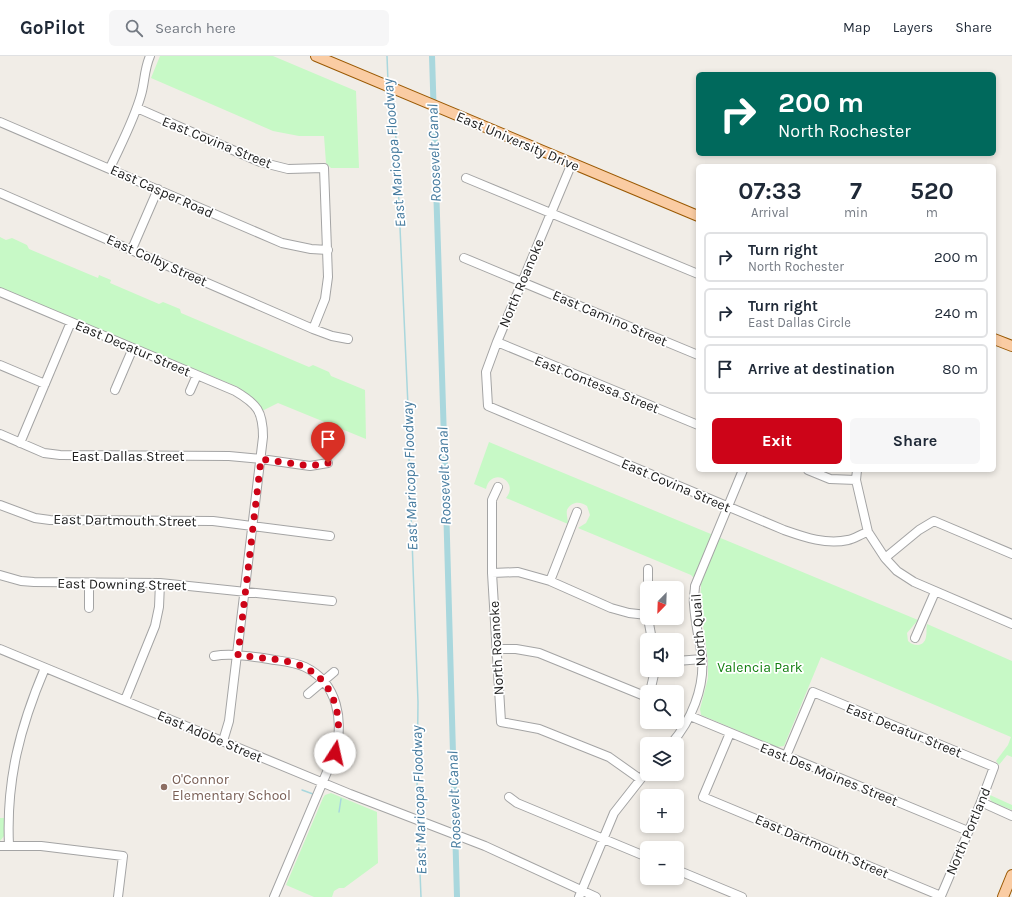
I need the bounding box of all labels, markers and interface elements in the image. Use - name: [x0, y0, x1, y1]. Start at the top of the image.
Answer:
- search box: [109, 10, 389, 46]
- text: GoPilot: [20, 17, 85, 39]
- icon: search: [123, 17, 145, 39]
- text: Search here: [155, 19, 236, 37]
- text: Map: [843, 19, 871, 36]
- text: Layers: [893, 19, 933, 36]
- text: Share: [955, 19, 992, 36]
- water label: East Maricopa Floodway: [378, 77, 409, 228]
- text: 200 m: [778, 86, 864, 119]
- icon: right: [712, 88, 764, 140]
- water label: Roosevelt Canal: [423, 103, 445, 202]
- street label: East University Drive: [454, 108, 582, 175]
- street label: East Covina Street: [159, 113, 274, 172]
- text: North Rochester: [778, 120, 911, 142]
- street label: East Casper Road: [108, 161, 216, 222]
- text: 07:33: [738, 177, 802, 205]
- text: 7: [850, 177, 862, 205]
- text: 520: [910, 177, 954, 205]
- text: Arrival: [751, 205, 789, 220]
- text: min: [844, 205, 868, 220]
- text: m: [926, 205, 938, 220]
- street label: East Colby Street: [104, 231, 210, 290]
- street label: North Roanoke: [495, 236, 548, 330]
- text: Turn right: [748, 241, 818, 259]
- icon: right: [714, 246, 736, 268]
- text: 200 m: [934, 248, 978, 266]
- text: North Rochester: [748, 259, 844, 274]
- street label: East Camino Street: [550, 287, 670, 350]
- text: Turn right: [748, 297, 818, 315]
- icon: right: [714, 302, 736, 324]
- text: 240 m: [934, 304, 978, 322]
- text: East Dallas Circle: [748, 315, 851, 330]
- street label: East Decatur Street: [73, 317, 193, 380]
- street label: East Contessa Street: [532, 352, 662, 417]
- icon: arrive: [714, 358, 736, 380]
- text: Arrive at destination: [748, 360, 895, 378]
- text: 80 m: [942, 360, 978, 378]
- water label: East Maricopa Floodway: [398, 401, 422, 551]
- button: Exit: [712, 418, 842, 464]
- button: Share: [850, 418, 980, 464]
- pin: [311, 422, 345, 463]
- water label: Roosevelt Canal: [433, 426, 455, 525]
- icon: arrive: [317, 428, 339, 450]
- street label: East Dallas Street: [71, 448, 185, 465]
- street label: East Covina Street: [619, 455, 733, 516]
- street label: East Dartmouth Street: [53, 511, 197, 530]
- street label: East Downing Street: [57, 575, 187, 594]
- north arrow: [640, 581, 684, 625]
- map controls: [640, 581, 684, 885]
- street label: North Quail: [687, 593, 710, 667]
- street label: North Roanoke: [486, 600, 507, 696]
- button: sound: [640, 633, 684, 677]
- park label: Valencia Park: [717, 659, 803, 676]
- button: search: [640, 685, 684, 729]
- street label: East Decatur Street: [843, 699, 964, 761]
- street label: East Adobe Street: [155, 707, 265, 766]
- water label: East Maricopa Floodway: [407, 725, 431, 875]
- position arrow: [314, 732, 356, 774]
- button: layers: [640, 737, 684, 781]
- street label: East Des Moines Street: [757, 739, 900, 810]
- water label: Roosevelt Canal: [443, 750, 465, 849]
- place label: O'Connor Elementary School: [172, 771, 291, 804]
- marker: O'Connor Elementary School: [159, 782, 169, 792]
- street label: North Portland: [942, 785, 995, 878]
- button: +: [640, 789, 684, 833]
- street label: East Dartmouth Street: [752, 811, 891, 882]
- button: −: [640, 841, 684, 885]

